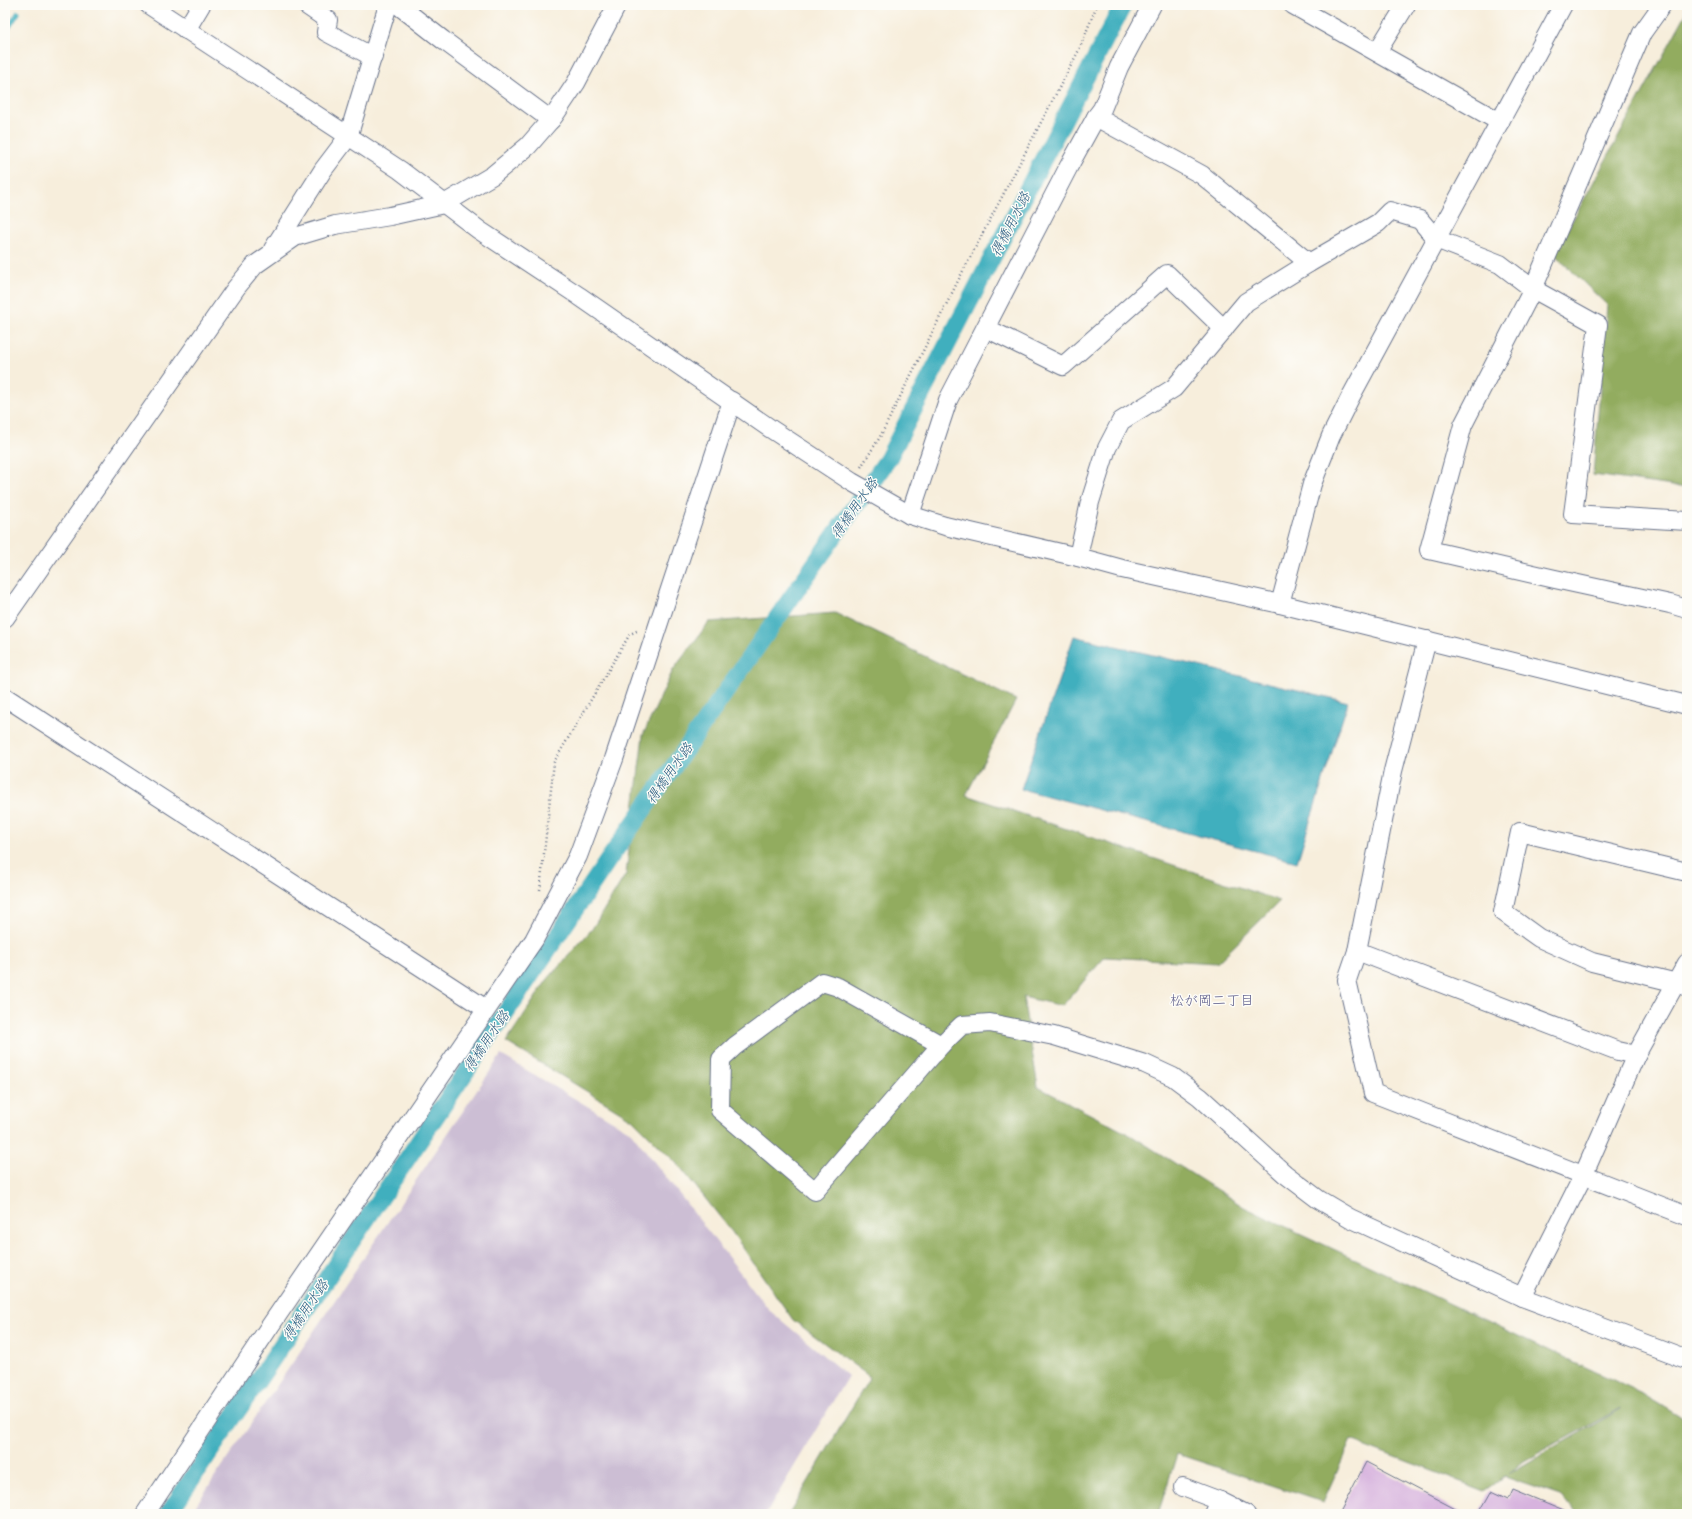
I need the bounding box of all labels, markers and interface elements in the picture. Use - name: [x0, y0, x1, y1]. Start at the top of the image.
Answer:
- water label: 得橋用水路: [985, 187, 1037, 261]
- water label: 得橋用水路: [826, 473, 884, 544]
- water label: 得橋用水路: [641, 738, 699, 809]
- district label: 松が岡二丁目: [1170, 990, 1254, 1012]
- water label: 得橋用水路: [458, 1006, 516, 1077]
- water label: 得橋用水路: [277, 1275, 335, 1346]

